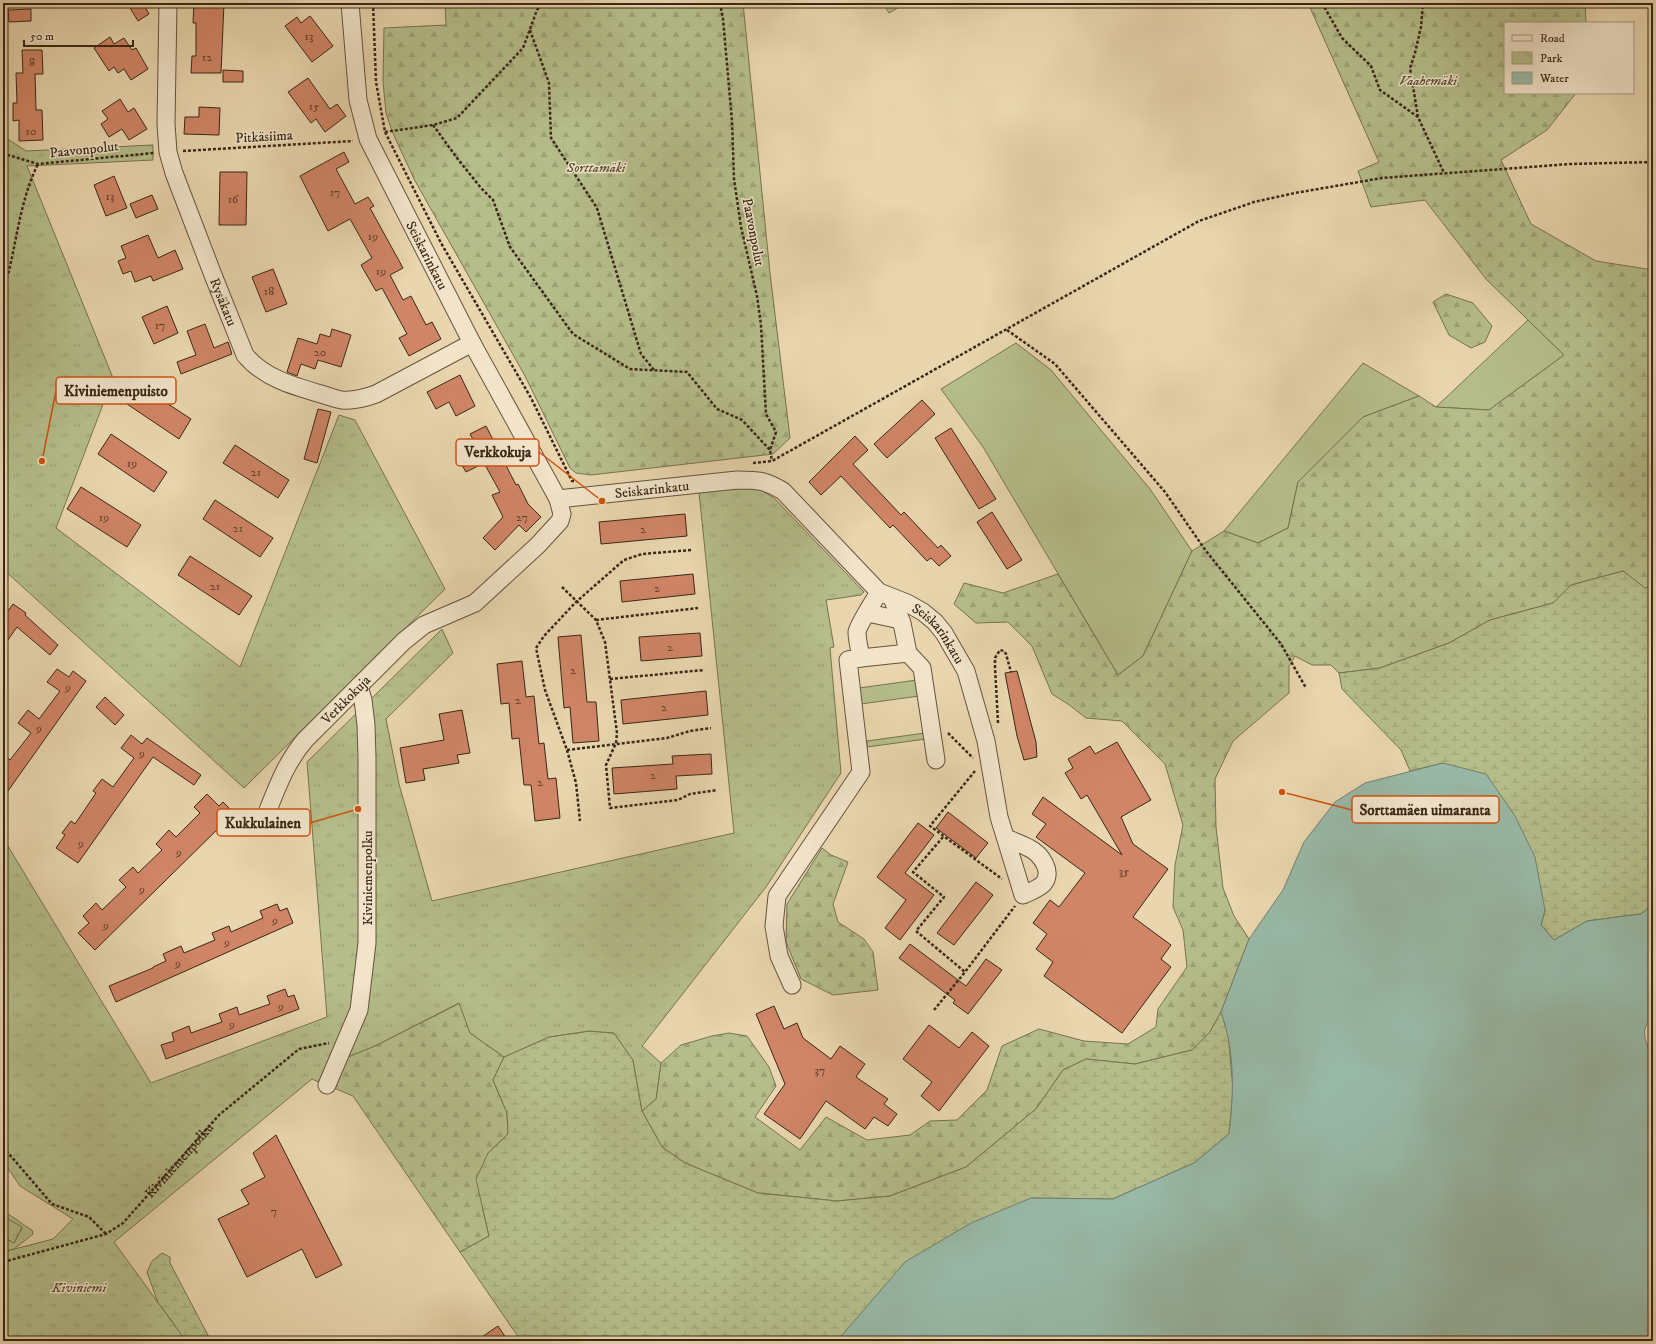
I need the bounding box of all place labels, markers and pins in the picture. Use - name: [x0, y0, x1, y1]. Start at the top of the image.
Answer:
- callout: Kiviniemenpuisto: [56, 377, 176, 404]
- callout: Verkkokuja: [456, 439, 539, 466]
- callout: Sorttamäen uimaranta: [1352, 796, 1499, 823]
- callout: Kukkulainen: [217, 809, 310, 836]

